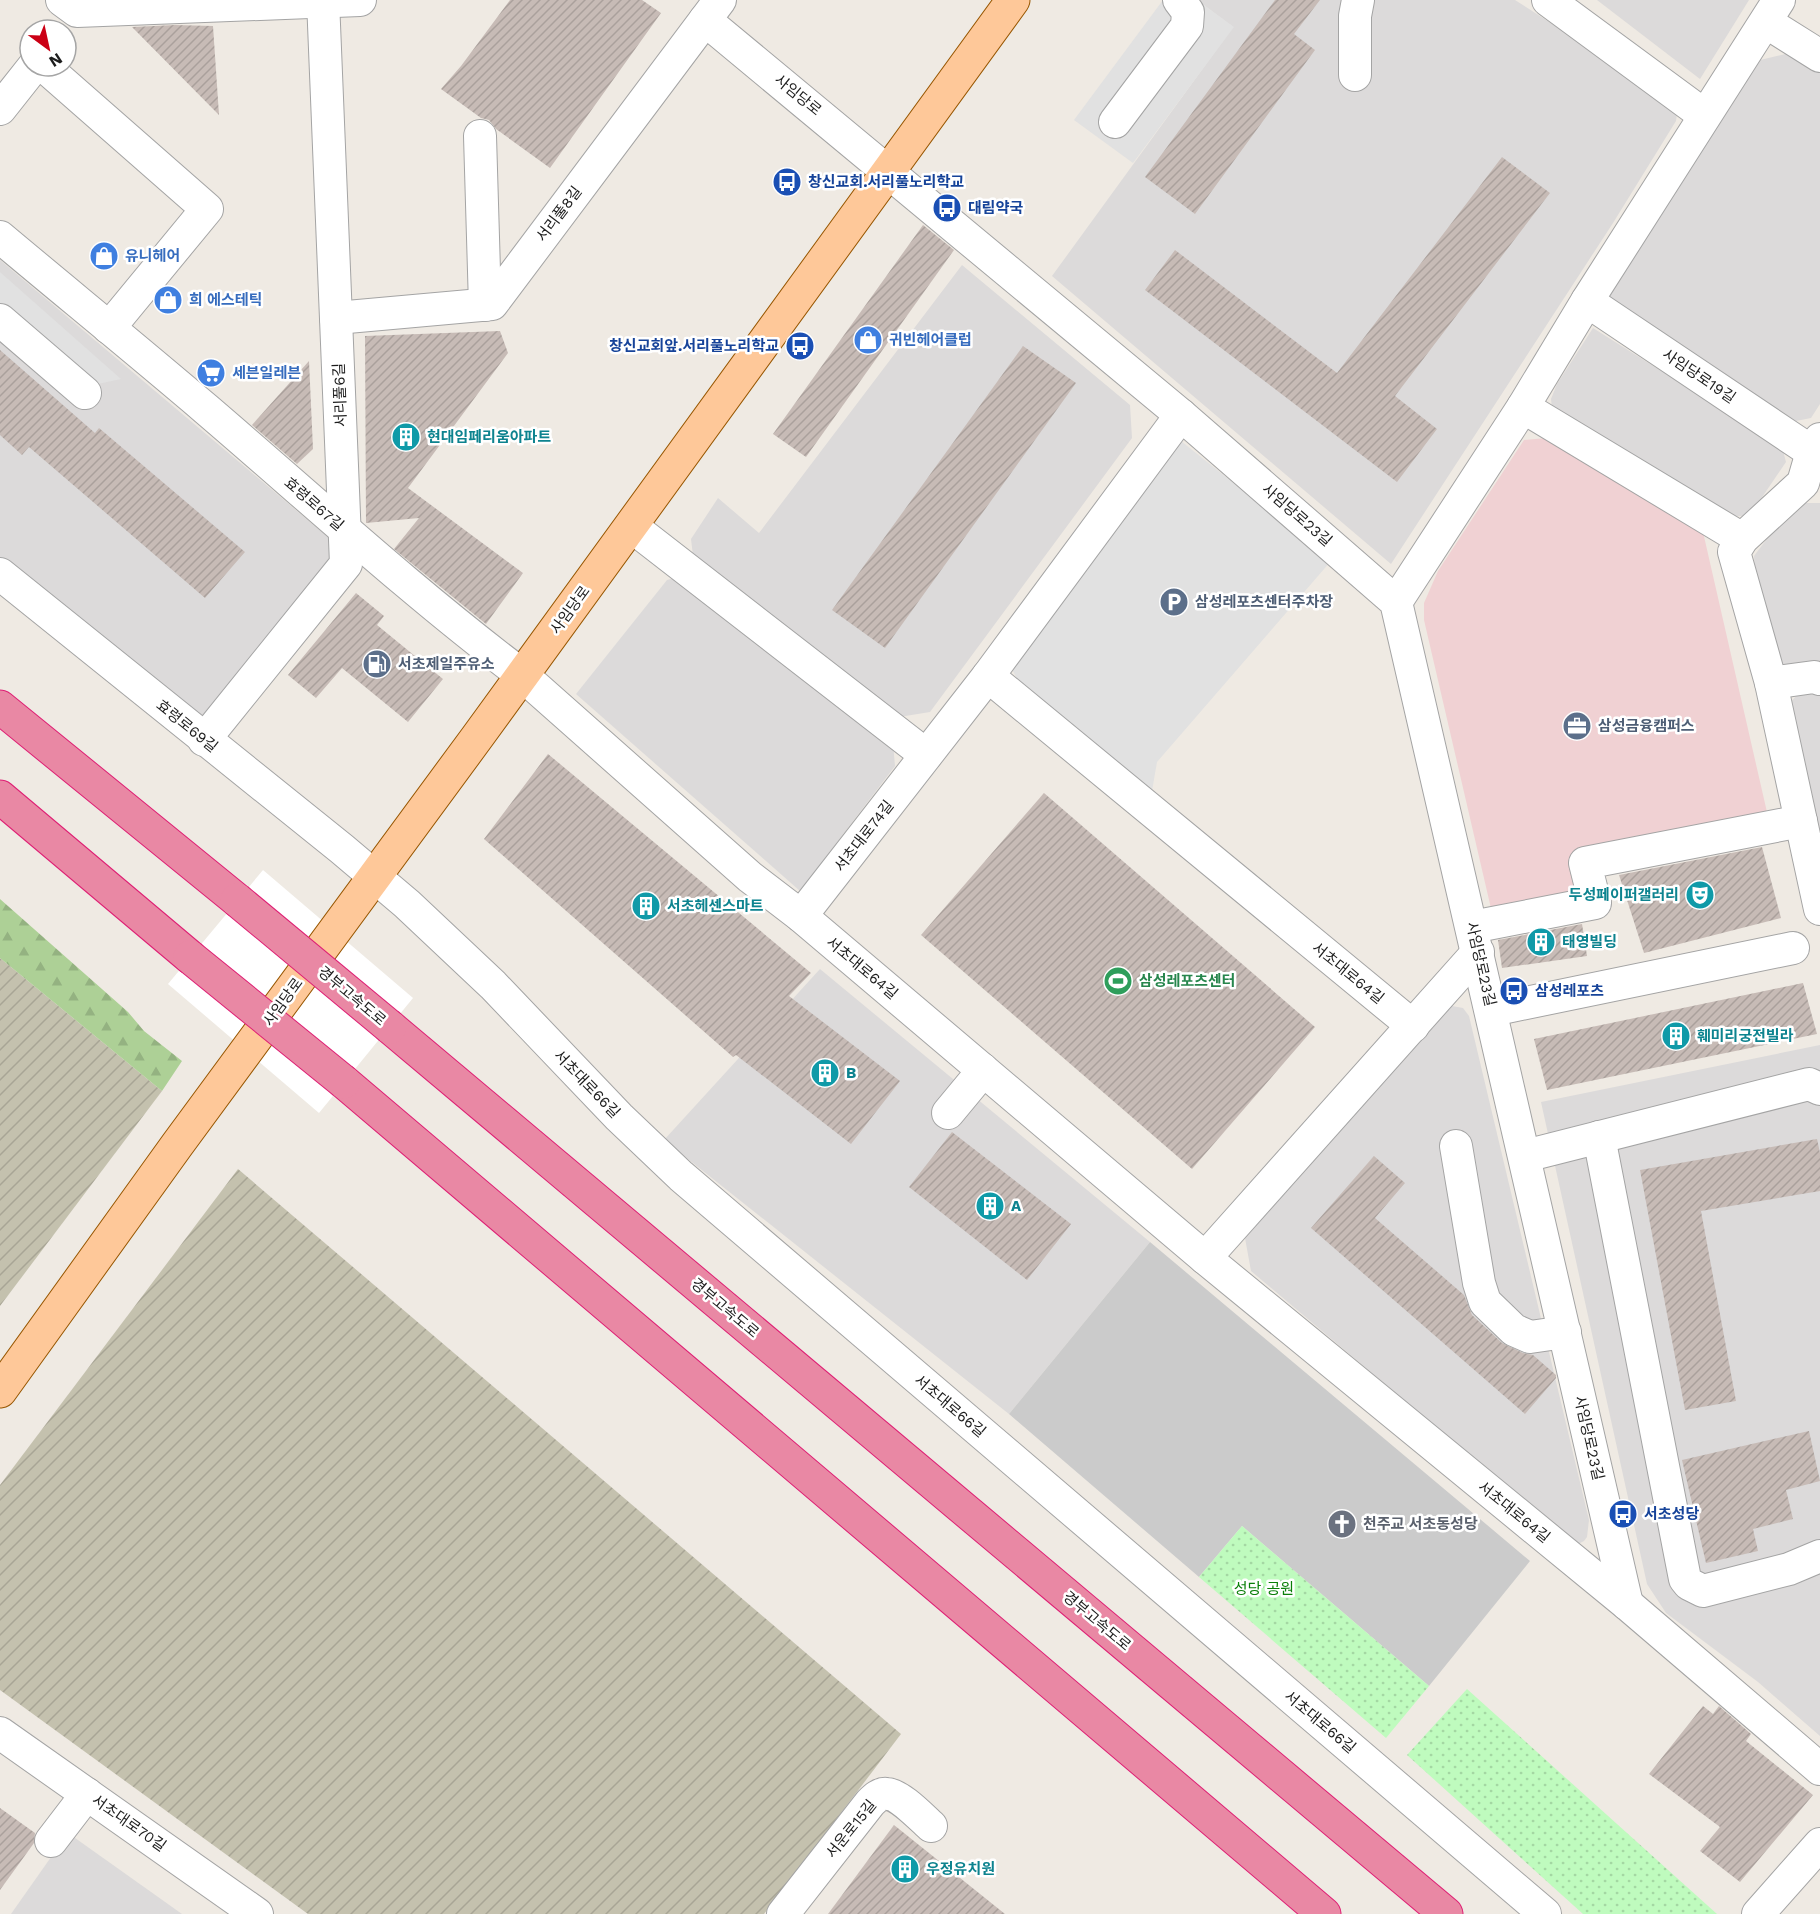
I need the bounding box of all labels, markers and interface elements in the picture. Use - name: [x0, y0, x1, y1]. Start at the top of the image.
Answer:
- north arrow: [18, 18, 78, 78]
- text: N: [46, 49, 66, 71]
- street label: 사임당로: [771, 71, 825, 119]
- bus stop icon: 창신교회.서리풀노리학교: [771, 166, 803, 198]
- place label: 창신교회.서리풀노리학교: [808, 173, 964, 191]
- street label: 서리풀8길: [532, 183, 586, 245]
- bus stop icon: 대림약국: [931, 192, 963, 224]
- place label: 대림약국: [968, 199, 1023, 217]
- shop icon: 유니헤어: [88, 240, 120, 272]
- place label: 유니헤어: [125, 247, 180, 265]
- shop icon: 희 에스테틱: [152, 284, 184, 316]
- place label: 희 에스테틱: [189, 291, 262, 309]
- shop icon: 귀빈헤어클럽: [852, 324, 884, 356]
- bus stop icon: 창신교회앞.서리풀노리학교: [784, 330, 816, 362]
- place label: 귀빈헤어클럽: [889, 331, 972, 349]
- place label: 창신교회앞.서리풀노리학교: [609, 337, 779, 355]
- street label: 사임당로19길: [1659, 345, 1739, 407]
- supermarket icon: 세븐일레븐: [195, 357, 227, 389]
- street label: 서리풀6길: [330, 363, 350, 427]
- place label: 세븐일레븐: [232, 364, 301, 382]
- building icon: 현대임페리움아파트: [390, 421, 422, 453]
- place label: 현대임페리움아파트: [427, 428, 551, 446]
- street label: 효령로67길: [281, 473, 347, 535]
- street label: 사임당로23길: [1258, 480, 1336, 550]
- street label: 사임당로: [546, 582, 594, 638]
- parking icon: 삼성레포츠센터주차장: [1158, 586, 1190, 618]
- place label: 삼성레포츠센터주차장: [1195, 593, 1333, 611]
- fuel station icon: 서초제일주유소: [361, 648, 393, 680]
- place label: 서초제일주유소: [398, 655, 495, 673]
- street label: 효령로69길: [153, 696, 221, 756]
- office icon: 삼성금융캠퍼스: [1561, 710, 1593, 742]
- place label: 삼성금융캠퍼스: [1598, 717, 1695, 735]
- street label: 서초대로74길: [831, 797, 897, 875]
- theatre icon: 두성페이퍼갤러리: [1684, 879, 1716, 911]
- place label: 두성페이퍼갤러리: [1569, 886, 1679, 904]
- building icon: 서초헤센스마트: [630, 890, 662, 922]
- place label: 서초헤센스마트: [667, 897, 764, 915]
- street label: 사임당로23길: [1463, 920, 1499, 1008]
- building icon: 태영빌딩: [1525, 926, 1557, 958]
- street label: 서초대로64길: [823, 933, 901, 1003]
- place label: 태영빌딩: [1562, 933, 1617, 951]
- street label: 서초대로64길: [1308, 939, 1388, 1007]
- street label: 경부고속도로: [314, 962, 390, 1030]
- sports icon: 삼성레포츠센터: [1102, 965, 1134, 997]
- place label: 삼성레포츠센터: [1139, 972, 1236, 990]
- street label: 사임당로: [259, 974, 307, 1030]
- bus stop icon: 삼성레포츠: [1498, 975, 1530, 1007]
- place label: 삼성레포츠: [1535, 982, 1604, 1000]
- building icon: 훼미리궁전빌라: [1660, 1020, 1692, 1052]
- place label: 훼미리궁전빌라: [1697, 1027, 1794, 1045]
- street label: 서초대로66길: [550, 1046, 624, 1122]
- building icon: B: [809, 1057, 841, 1089]
- place label: B: [846, 1064, 856, 1082]
- building icon: A: [974, 1190, 1006, 1222]
- place label: A: [1011, 1197, 1022, 1215]
- street label: 경부고속도로: [687, 1274, 763, 1342]
- street label: 서초대로66길: [911, 1371, 989, 1441]
- street label: 사임당로23길: [1571, 1394, 1607, 1482]
- street label: 서초대로64길: [1474, 1478, 1554, 1546]
- bus stop icon: 서초성당: [1607, 1498, 1639, 1530]
- place label: 서초성당: [1644, 1505, 1699, 1523]
- church icon: 천주교 서초동성당: [1326, 1508, 1358, 1540]
- place label: 천주교 서초동성당: [1363, 1515, 1478, 1533]
- park label: 성당 공원: [1234, 1580, 1294, 1598]
- street label: 경부고속도로: [1059, 1587, 1135, 1655]
- street label: 서초대로66길: [1281, 1687, 1359, 1757]
- street label: 서초대로70길: [88, 1791, 170, 1855]
- street label: 서운로15길: [822, 1796, 880, 1862]
- building icon: 우정유치원: [889, 1853, 921, 1885]
- place label: 우정유치원: [926, 1860, 995, 1878]

